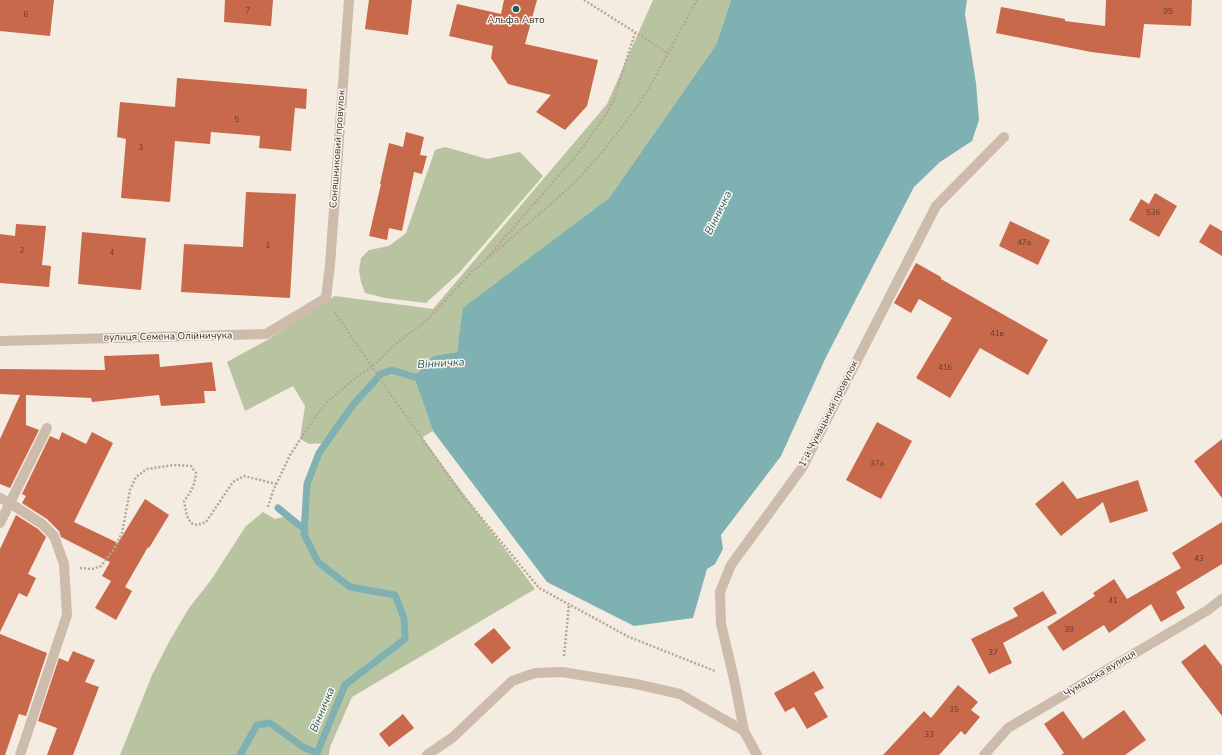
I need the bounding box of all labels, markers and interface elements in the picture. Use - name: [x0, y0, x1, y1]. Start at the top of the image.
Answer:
- marker: Альфа Авто: [511, 4, 521, 14]
- house number: 7: [246, 6, 250, 16]
- house number: 95: [1163, 7, 1173, 17]
- house number: 6: [24, 10, 28, 20]
- place label: Альфа Авто: [487, 15, 545, 27]
- street label: Соняшниковий провулок: [328, 90, 348, 208]
- house number: 5: [235, 115, 239, 125]
- house number: 3: [139, 143, 143, 153]
- water label: Вінничка: [703, 189, 735, 237]
- house number: 53б: [1146, 208, 1160, 218]
- house number: 47а: [1017, 238, 1031, 248]
- house number: 1: [266, 241, 270, 251]
- house number: 2: [20, 246, 24, 256]
- house number: 4: [110, 248, 114, 258]
- house number: 41в: [990, 329, 1004, 339]
- street label: вулиця Семена Олійничука: [104, 330, 232, 344]
- water label: Вінничка: [417, 356, 465, 372]
- street label: 1-й Чумацький провулок: [797, 359, 861, 469]
- house number: 41б: [938, 363, 952, 373]
- house number: 37а: [870, 459, 884, 469]
- house number: 43: [1194, 554, 1204, 564]
- house number: 41: [1108, 596, 1118, 606]
- house number: 39: [1064, 625, 1074, 635]
- house number: 37: [988, 648, 998, 658]
- street label: Чумацька вулиця: [1062, 648, 1138, 700]
- water label: Вінничка: [308, 686, 338, 734]
- house number: 35: [949, 705, 959, 715]
- house number: 33: [924, 730, 934, 740]

